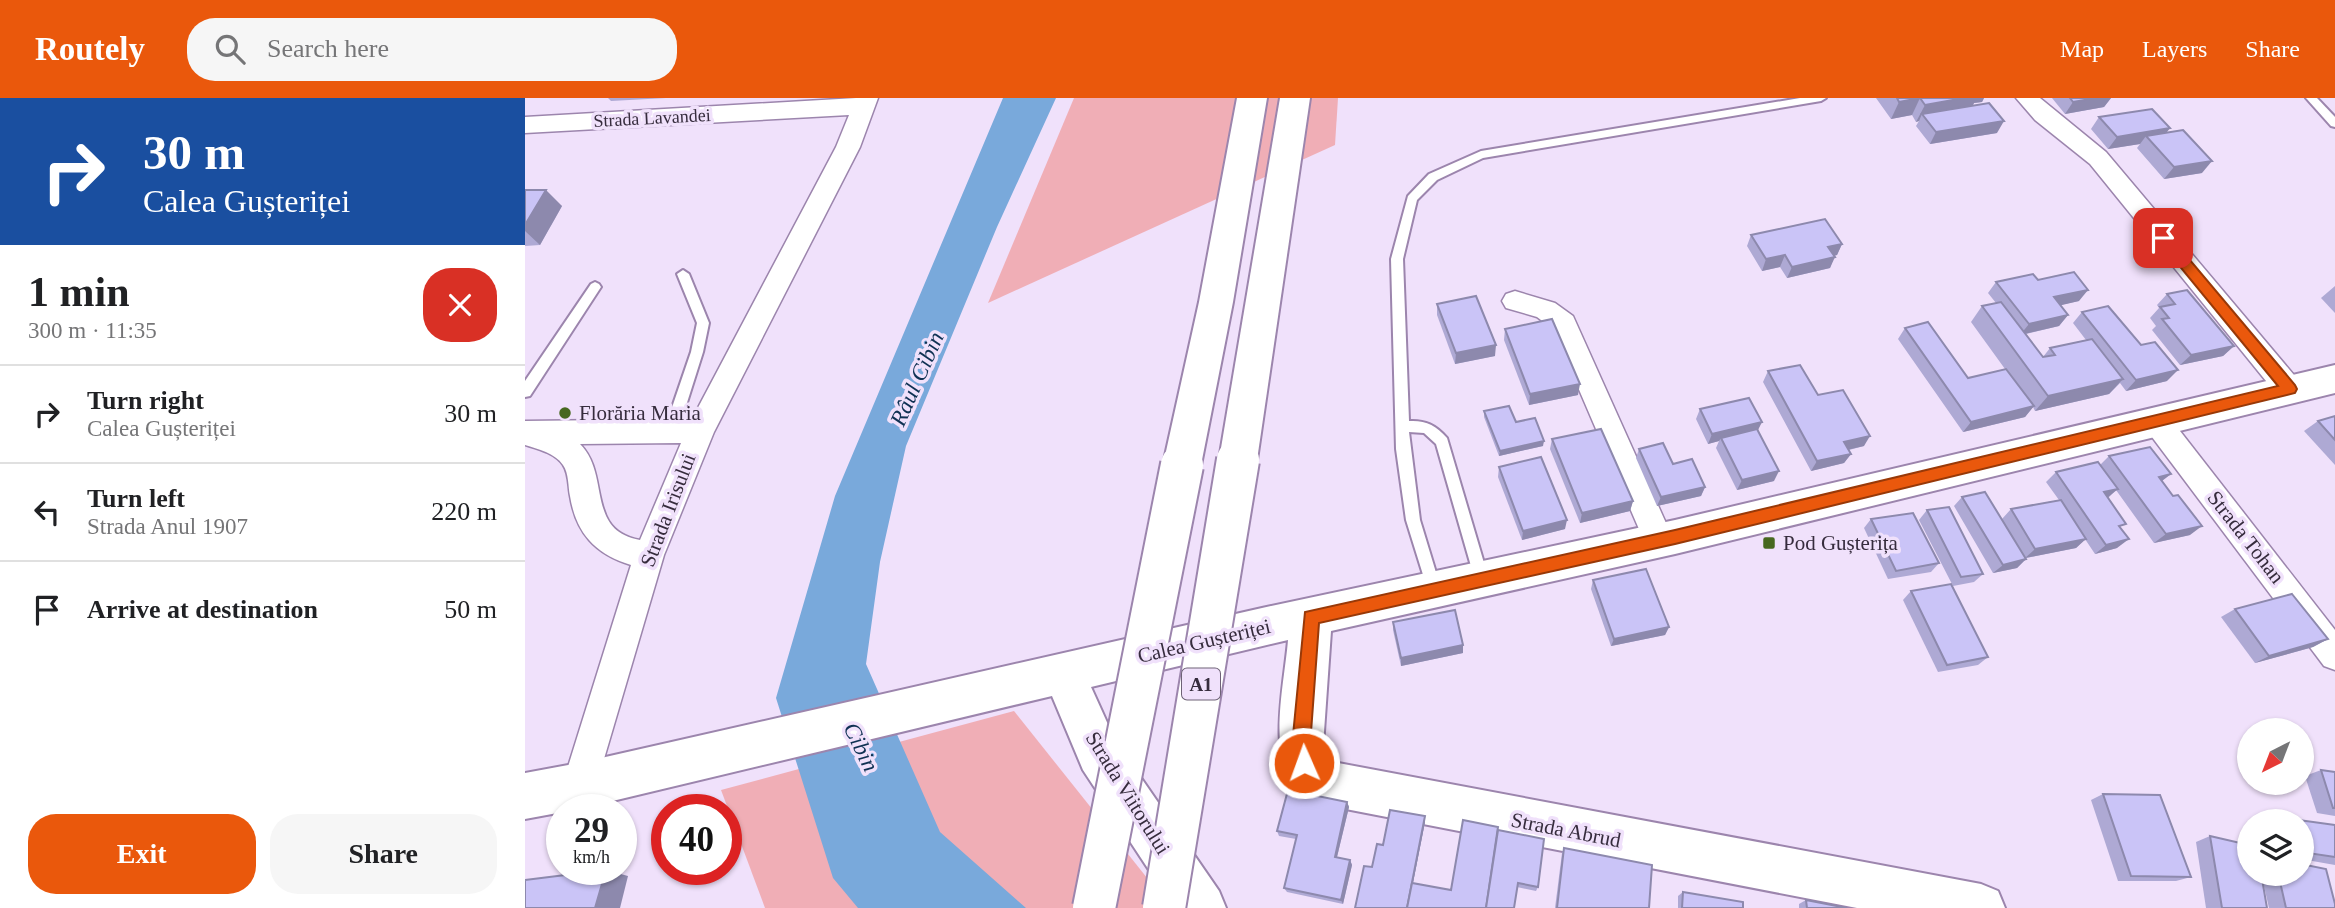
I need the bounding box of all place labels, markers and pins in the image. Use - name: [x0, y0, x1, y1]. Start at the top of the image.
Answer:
- pin: [2133, 208, 2193, 268]
- place label: Florăria Maria: [579, 401, 702, 425]
- marker: Florăria Maria: [557, 405, 573, 421]
- place label: Pod Gușterița: [1783, 531, 1899, 555]
- marker: Pod Gușterița: [1761, 535, 1777, 551]

